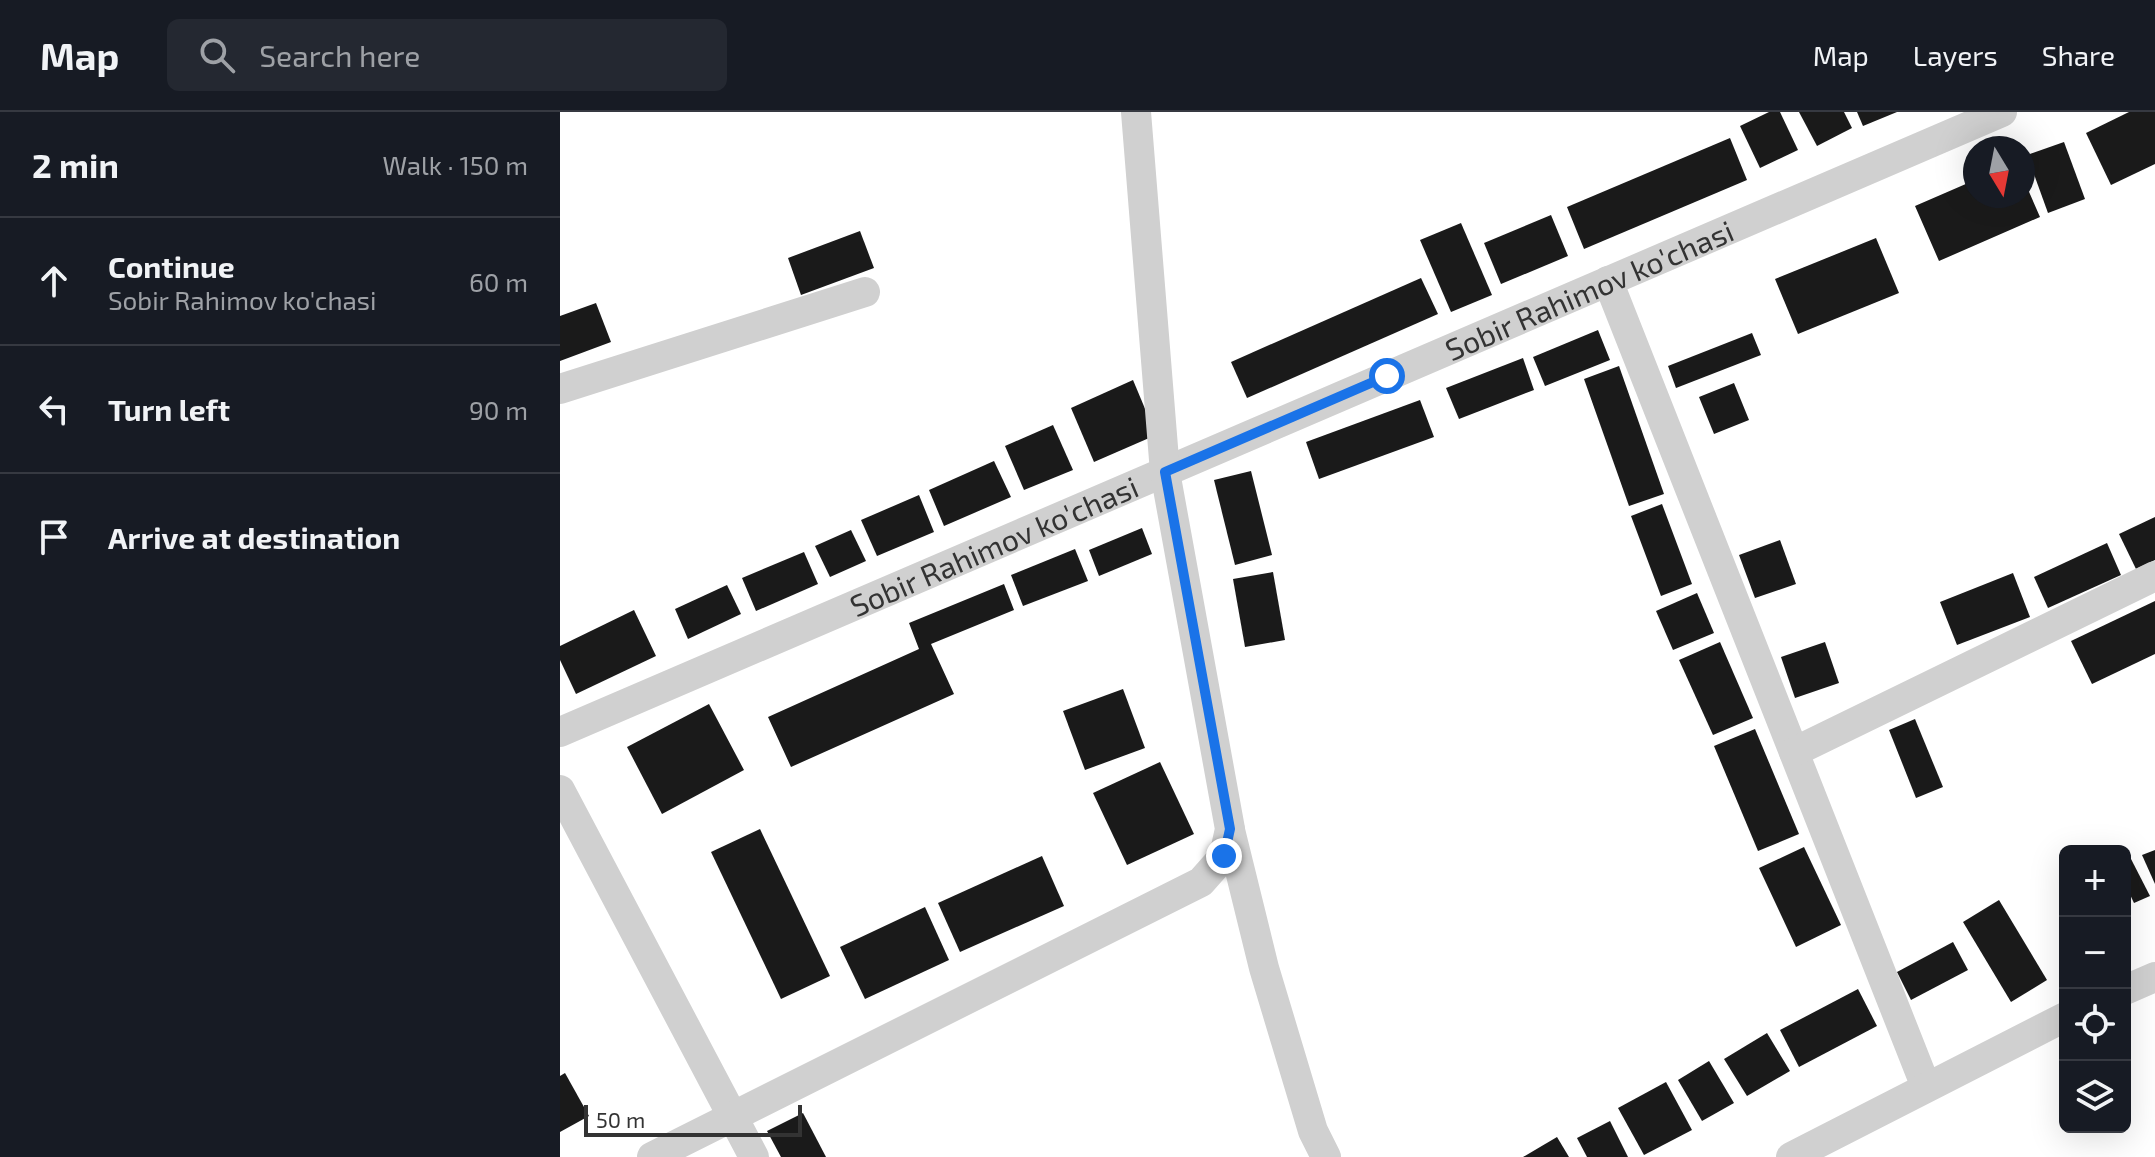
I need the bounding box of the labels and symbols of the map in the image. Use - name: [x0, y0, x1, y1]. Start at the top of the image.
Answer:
- north arrow: [1963, 136, 2035, 208]
- street label: Sobir Rahimov ko'chasi: [1439, 212, 1738, 367]
- route start: [1369, 358, 1405, 394]
- street label: Sobir Rahimov ko'chasi: [844, 468, 1143, 623]
- route end: [1206, 838, 1242, 874]
- scale bar: [584, 1101, 802, 1137]

